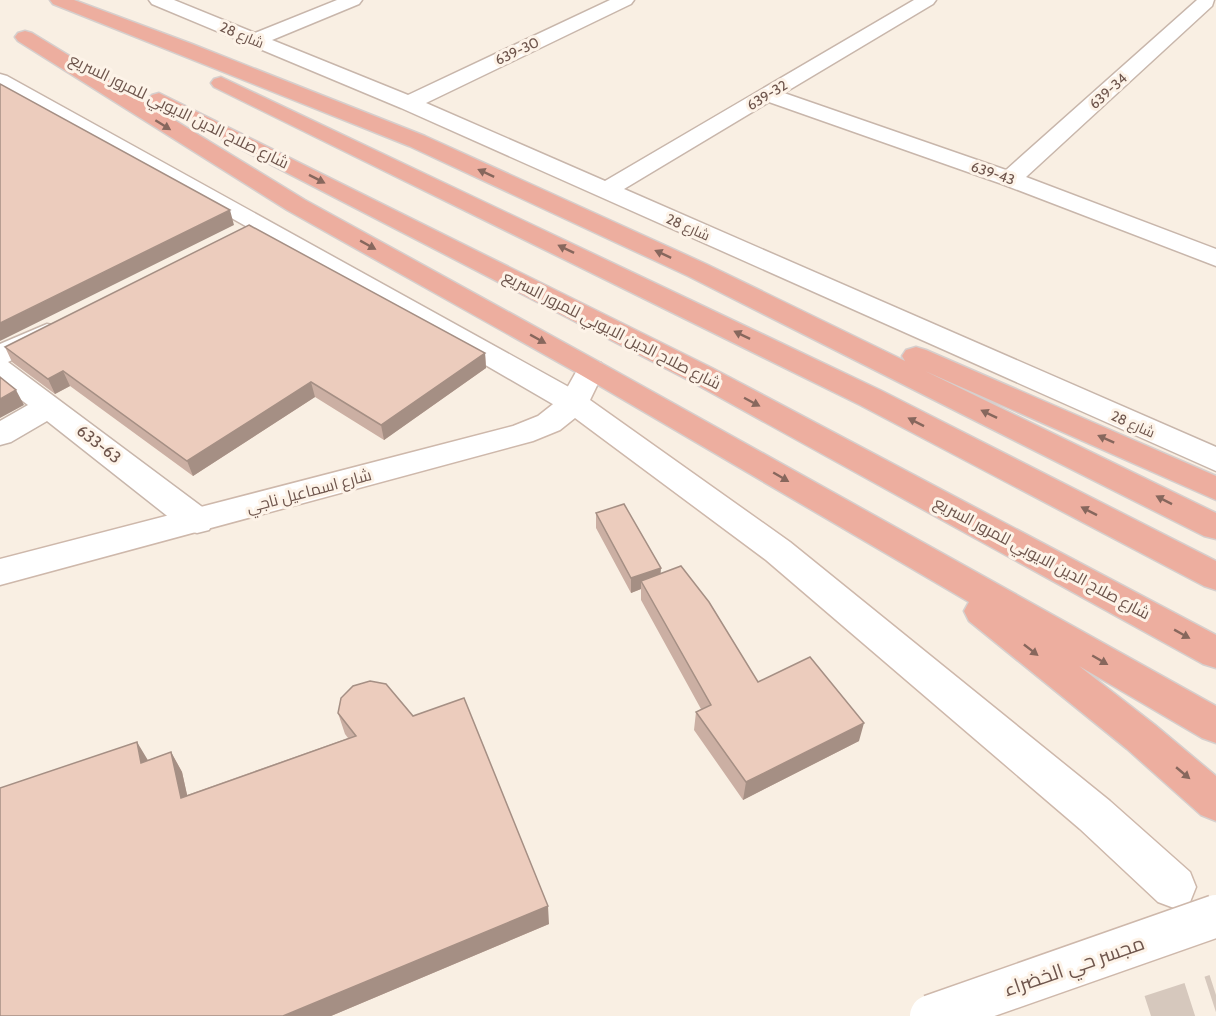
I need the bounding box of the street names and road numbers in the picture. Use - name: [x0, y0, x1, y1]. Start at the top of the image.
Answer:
- street label: شارع 28: [217, 18, 267, 52]
- street label: 639-30: [492, 33, 542, 69]
- street label: شارع صلاح الدين الايوبي للمرور السريع: [64, 49, 292, 176]
- street label: 639-34: [1085, 69, 1131, 113]
- street label: 639-32: [743, 76, 791, 114]
- street label: 639-43: [969, 157, 1017, 189]
- street label: شارع 28: [663, 209, 713, 245]
- street label: شارع صلاح الدين الايوبي للمرور السريع: [498, 267, 724, 397]
- street label: شارع 28: [1108, 406, 1158, 442]
- street label: 633-63: [73, 421, 125, 467]
- street label: شارع اسماعيل ناجي: [244, 465, 375, 521]
- street label: شارع صلاح الدين الايوبي للمرور السريع: [929, 493, 1153, 627]
- street label: مجسر حي الخضراء: [1001, 931, 1149, 1005]

